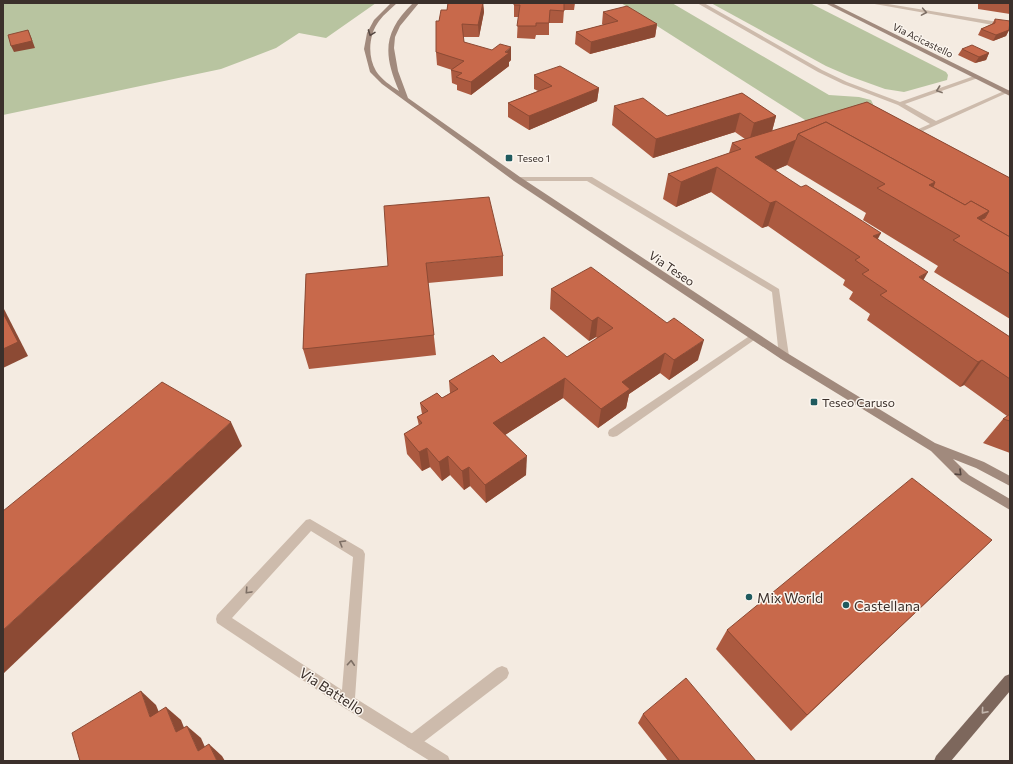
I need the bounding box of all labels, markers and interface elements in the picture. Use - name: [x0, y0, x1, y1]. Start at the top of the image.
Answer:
- one-way arrow: [921, 7, 927, 15]
- street label: Via Acicastello: [891, 20, 955, 60]
- one-way arrow: [367, 30, 376, 37]
- one-way arrow: [936, 85, 943, 94]
- place label: Teseo 1: [517, 152, 550, 164]
- marker: Teseo 1: [504, 153, 514, 163]
- street label: Via Teseo: [647, 248, 697, 288]
- place label: Teseo Caruso: [822, 395, 895, 409]
- marker: Teseo Caruso: [809, 397, 819, 407]
- one-way arrow: [954, 468, 962, 476]
- one-way arrow: [339, 541, 346, 548]
- one-way arrow: [245, 587, 252, 594]
- place label: Mix World: [757, 589, 823, 606]
- marker: Mix World: [744, 592, 754, 602]
- place label: Castellana: [854, 597, 920, 614]
- marker: Castellana: [841, 600, 851, 610]
- one-way arrow: [346, 660, 355, 666]
- street label: Via Battello: [296, 664, 368, 718]
- one-way arrow: [982, 706, 989, 714]

